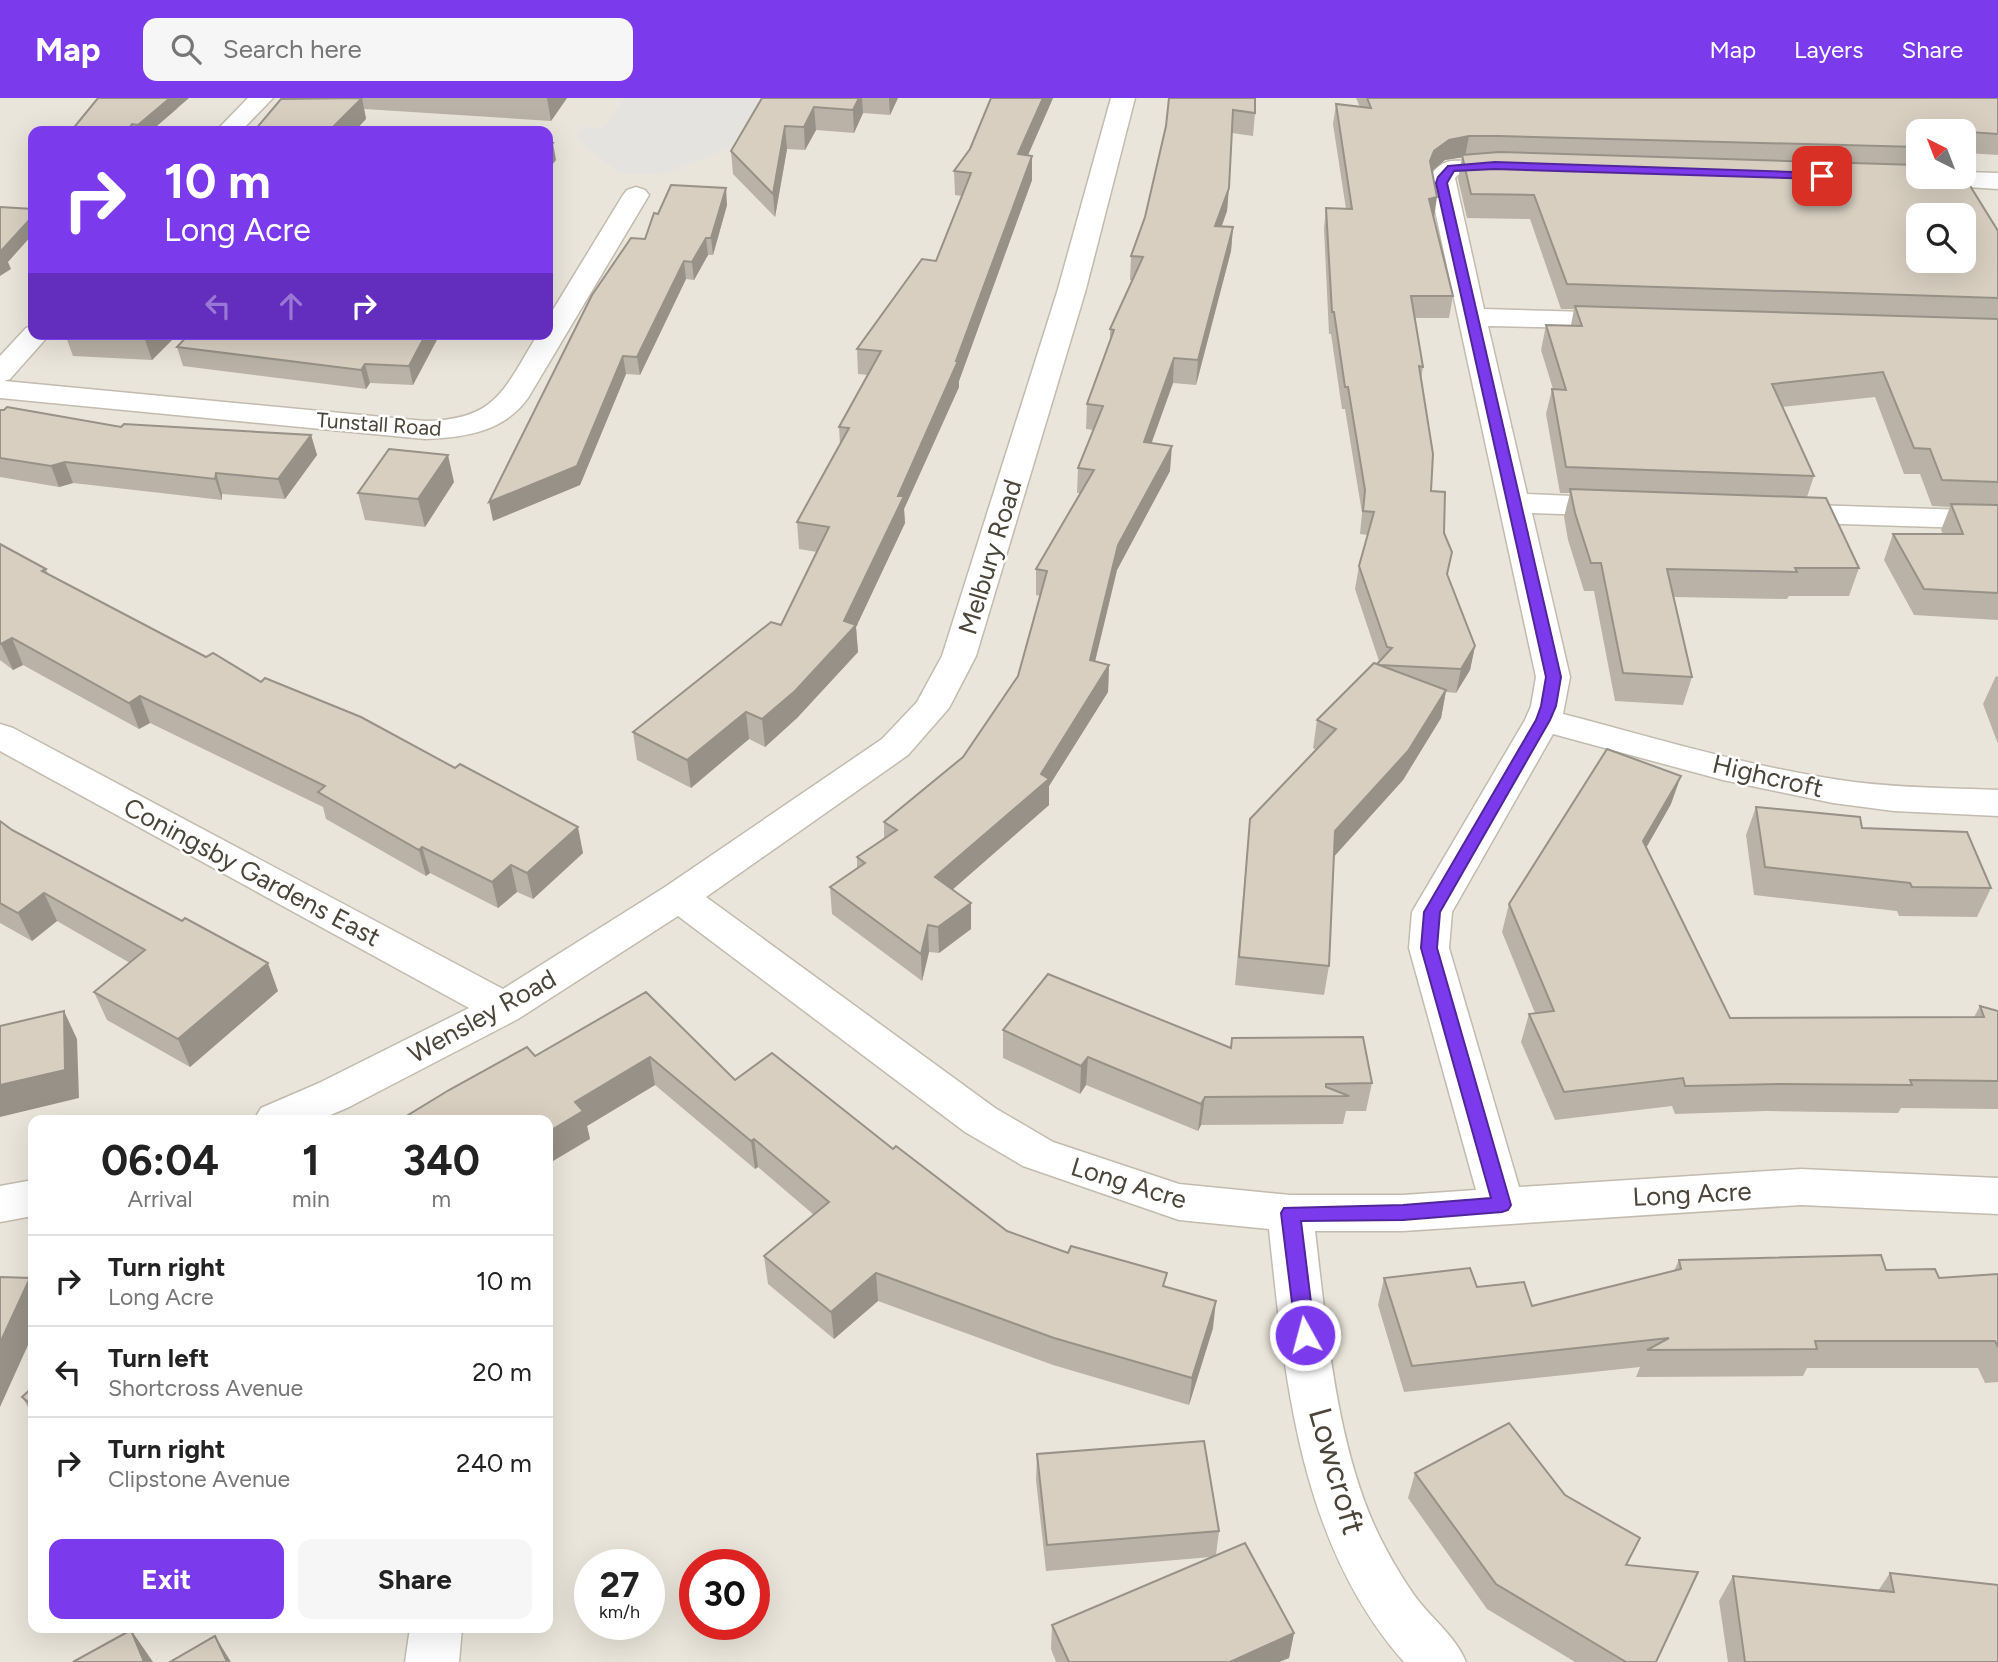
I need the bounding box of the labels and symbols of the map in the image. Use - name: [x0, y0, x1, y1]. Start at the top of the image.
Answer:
- north arrow: [1906, 119, 1976, 189]
- pin: [1792, 146, 1852, 206]
- street label: Tunstall Road: [316, 407, 442, 441]
- street label: Melbury Road: [951, 476, 1029, 638]
- street label: Highcroft: [1710, 748, 1827, 804]
- street label: Coningsby Gardens East: [118, 791, 386, 953]
- street label: Wensley Road: [402, 962, 562, 1070]
- street label: Long Acre: [1067, 1150, 1191, 1216]
- street label: Long Acre: [1632, 1175, 1752, 1213]
- position arrow: [1268, 1298, 1342, 1372]
- street label: Lowcroft: [1301, 1403, 1373, 1539]
- speed limit sign: 30: [679, 1549, 770, 1640]

